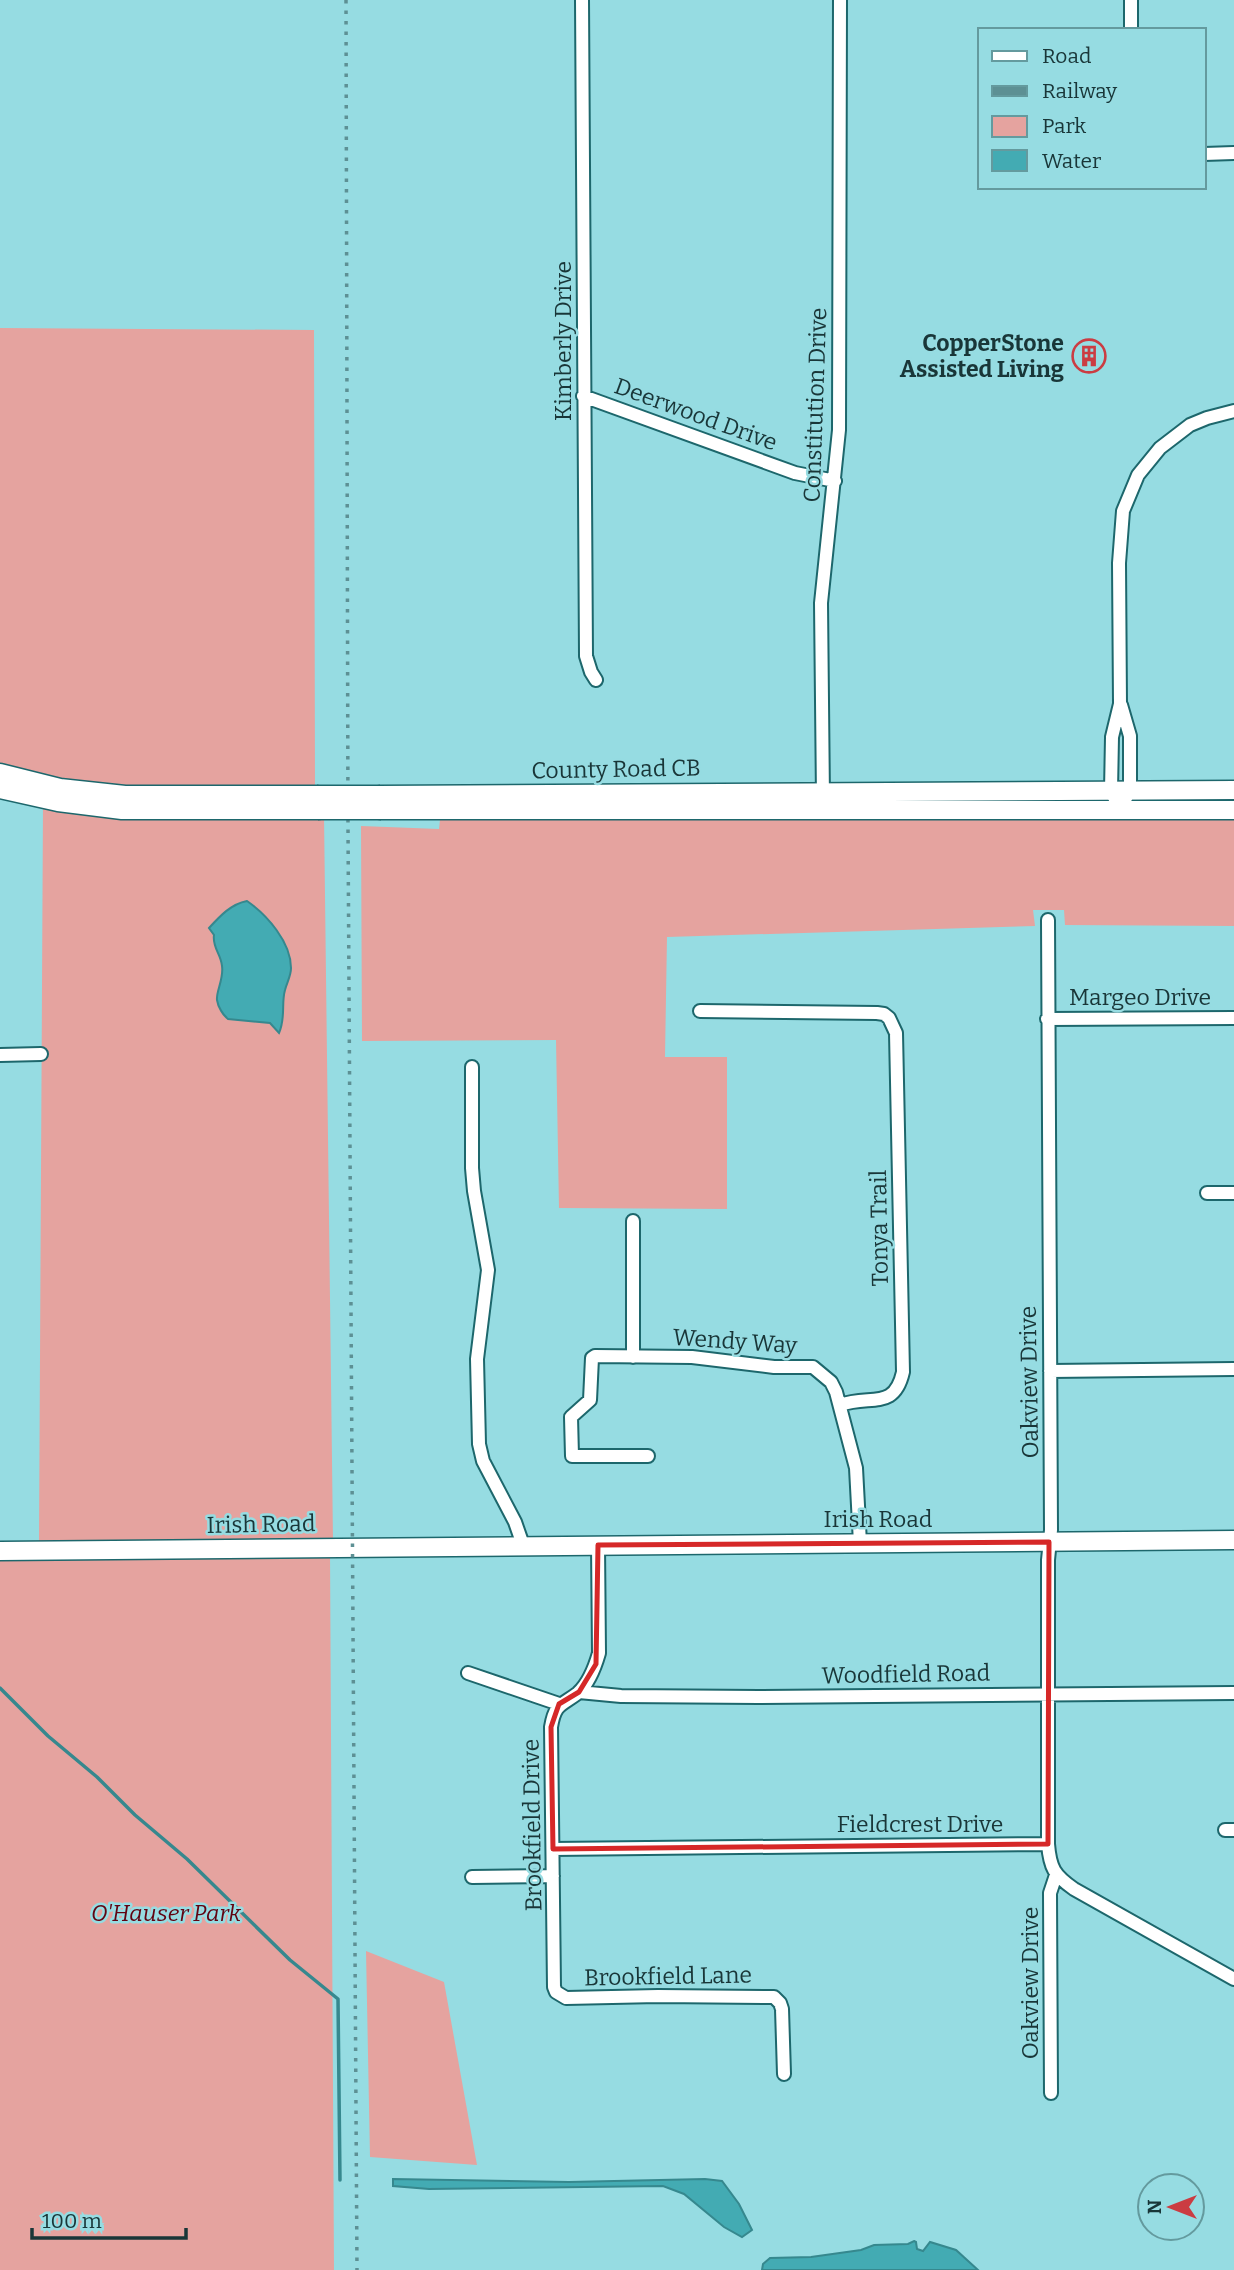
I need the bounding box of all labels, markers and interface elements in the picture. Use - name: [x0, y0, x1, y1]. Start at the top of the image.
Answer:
- legend: [978, 28, 1206, 189]
- text: Road: [1042, 43, 1091, 69]
- text: Railway: [1042, 78, 1118, 104]
- text: Park: [1042, 113, 1086, 139]
- text: Water: [1042, 148, 1101, 174]
- street label: Kimberly Drive: [549, 261, 577, 421]
- street label: Constitution Drive: [798, 307, 832, 503]
- place label: CopperStone Assisted Living: [900, 329, 1064, 383]
- building icon: CopperStone Assisted Living: [1070, 337, 1108, 375]
- street label: Deerwood Drive: [611, 372, 781, 456]
- street label: County Road CB: [531, 754, 701, 784]
- street label: Margeo Drive: [1069, 983, 1211, 1011]
- street label: Tonya Trail: [864, 1169, 894, 1287]
- street label: Oakview Drive: [1014, 1305, 1044, 1459]
- street label: Wendy Way: [672, 1323, 799, 1359]
- street label: Irish Road: [824, 1505, 933, 1533]
- street label: Irish Road: [206, 1509, 316, 1539]
- street label: Woodfield Road: [821, 1659, 991, 1689]
- street label: Brookfield Drive: [516, 1739, 548, 1911]
- street label: Fieldcrest Drive: [837, 1810, 1003, 1838]
- park label: O'Hauser Park: [91, 1899, 242, 1927]
- street label: Oakview Drive: [1016, 1907, 1044, 2059]
- street label: Brookfield Lane: [584, 1961, 752, 1991]
- north arrow: [1136, 2172, 1206, 2242]
- scale bar: [32, 2196, 186, 2240]
- text: N: [1143, 2199, 1166, 2214]
- text: 100 m: [42, 2208, 102, 2234]

